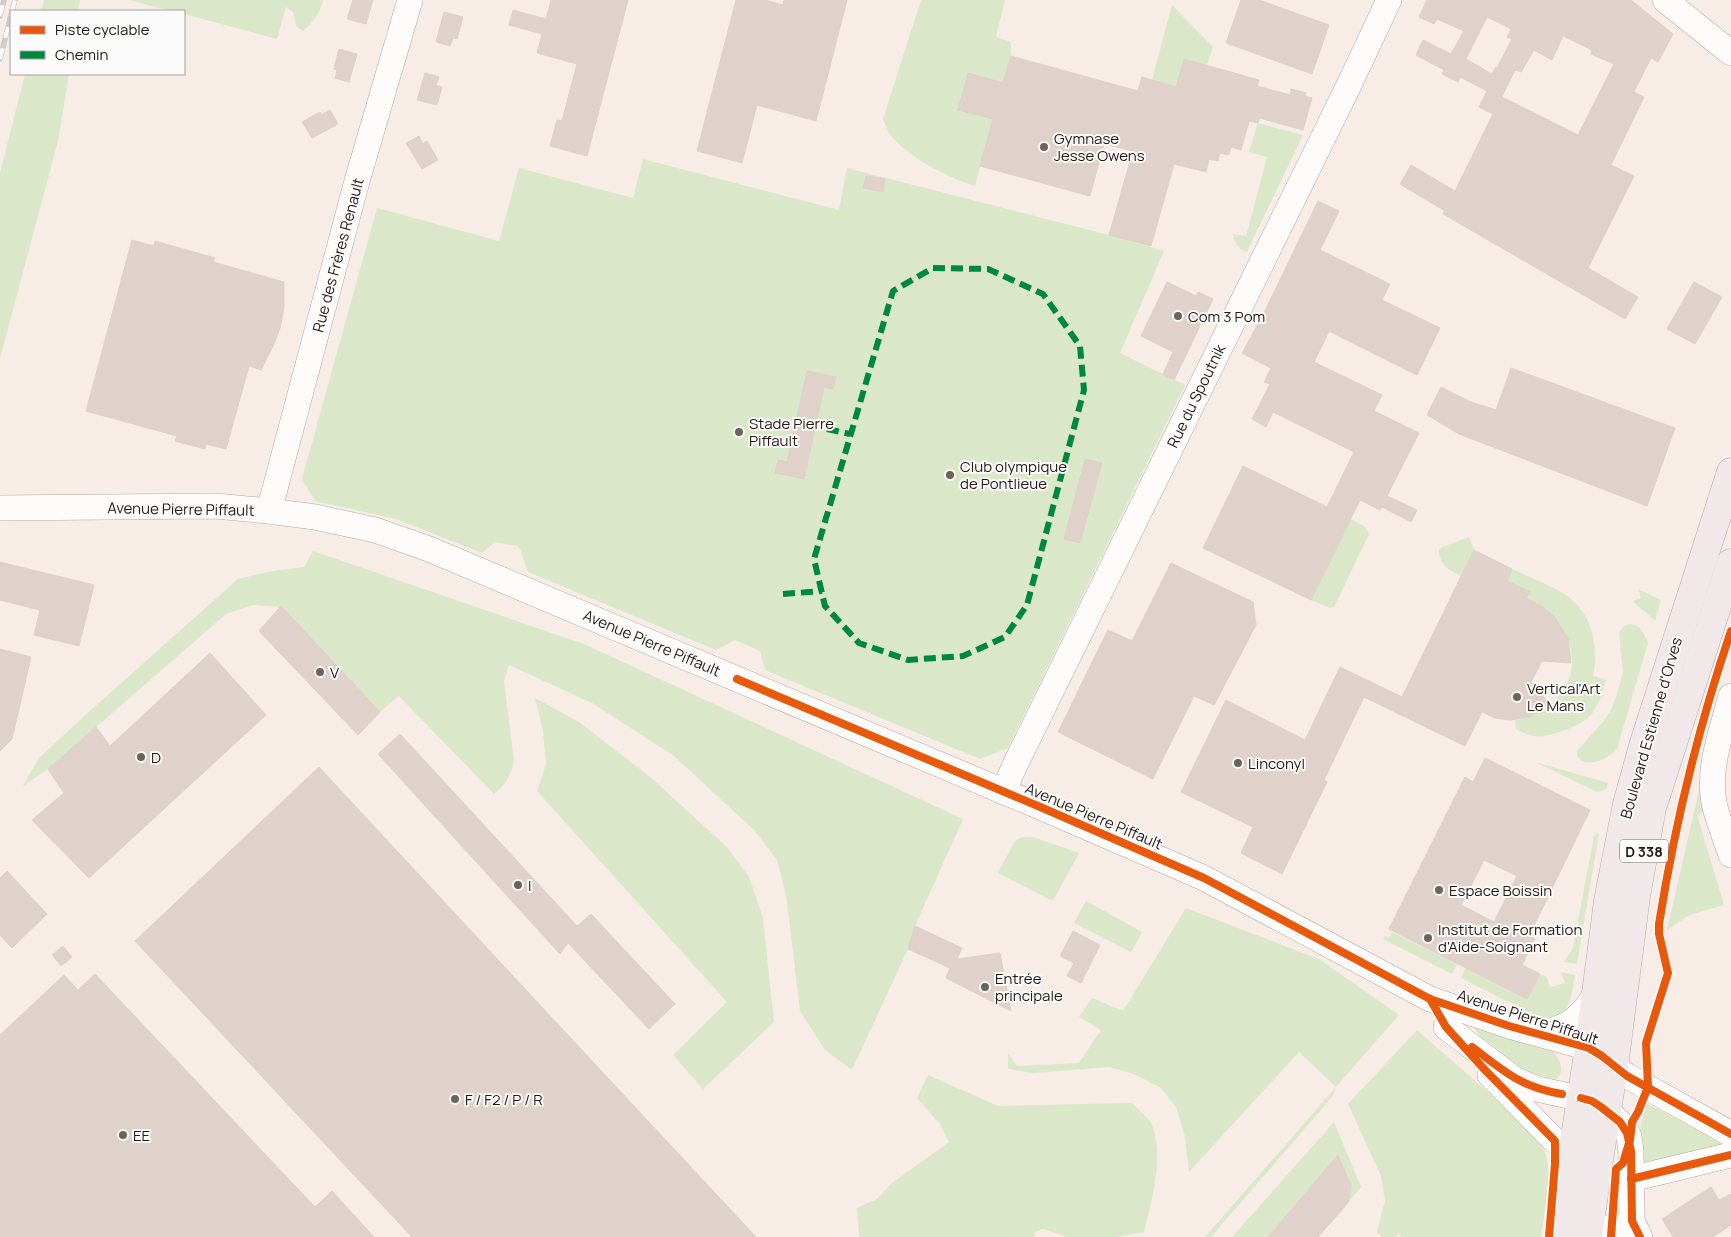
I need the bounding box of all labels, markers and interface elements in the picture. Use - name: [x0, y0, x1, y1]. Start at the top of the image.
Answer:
- legend: [10, 10, 185, 75]
- text: Piste cyclable: [55, 19, 150, 40]
- text: Chemin: [55, 44, 108, 65]
- place label: Gymnase Jesse Owens: [1054, 128, 1145, 166]
- marker: Gymnase Jesse Owens: [1038, 141, 1050, 153]
- street label: Rue des Frères Renault: [307, 176, 369, 334]
- place label: Com 3 Pom: [1188, 306, 1265, 327]
- marker: Com 3 Pom: [1172, 310, 1184, 322]
- street label: Rue du Spoutnik: [1162, 340, 1230, 451]
- place label: Stade Pierre Piffault: [749, 413, 834, 451]
- marker: Stade Pierre Piffault: [733, 426, 745, 438]
- place label: Club olympique de Pontlieue: [960, 456, 1067, 494]
- marker: Club olympique de Pontlieue: [944, 469, 956, 481]
- street label: Avenue Pierre Piffault: [107, 497, 255, 521]
- street label: Avenue Pierre Piffault: [580, 605, 724, 681]
- street label: Boulevard Estienne d'Orves: [1615, 635, 1687, 821]
- place label: V: [330, 662, 339, 683]
- marker: V: [314, 666, 326, 678]
- place label: Vertical'Art Le Mans: [1527, 678, 1601, 716]
- marker: Vertical'Art Le Mans: [1511, 691, 1523, 703]
- place label: D: [151, 747, 161, 768]
- marker: D: [135, 751, 147, 763]
- place label: Linconyl: [1248, 753, 1305, 774]
- marker: Linconyl: [1232, 757, 1244, 769]
- street label: Avenue Pierre Piffault: [1022, 778, 1166, 854]
- road number: D 338: [1620, 839, 1668, 862]
- place label: I: [528, 875, 532, 896]
- marker: I: [512, 879, 524, 891]
- place label: Espace Boissin: [1449, 880, 1552, 901]
- marker: Espace Boissin: [1433, 884, 1445, 896]
- place label: Institut de Formation d'Aide-Soignant: [1438, 919, 1582, 957]
- marker: Institut de Formation d'Aide-Soignant: [1422, 932, 1434, 944]
- place label: Entrée principale: [995, 968, 1063, 1006]
- marker: Entrée principale: [979, 981, 991, 993]
- street label: Avenue Pierre Piffault: [1455, 984, 1601, 1050]
- place label: F / F2 / P / R: [465, 1089, 543, 1110]
- marker: F / F2 / P / R: [449, 1093, 461, 1105]
- place label: EE: [133, 1125, 150, 1146]
- marker: EE: [117, 1129, 129, 1141]

